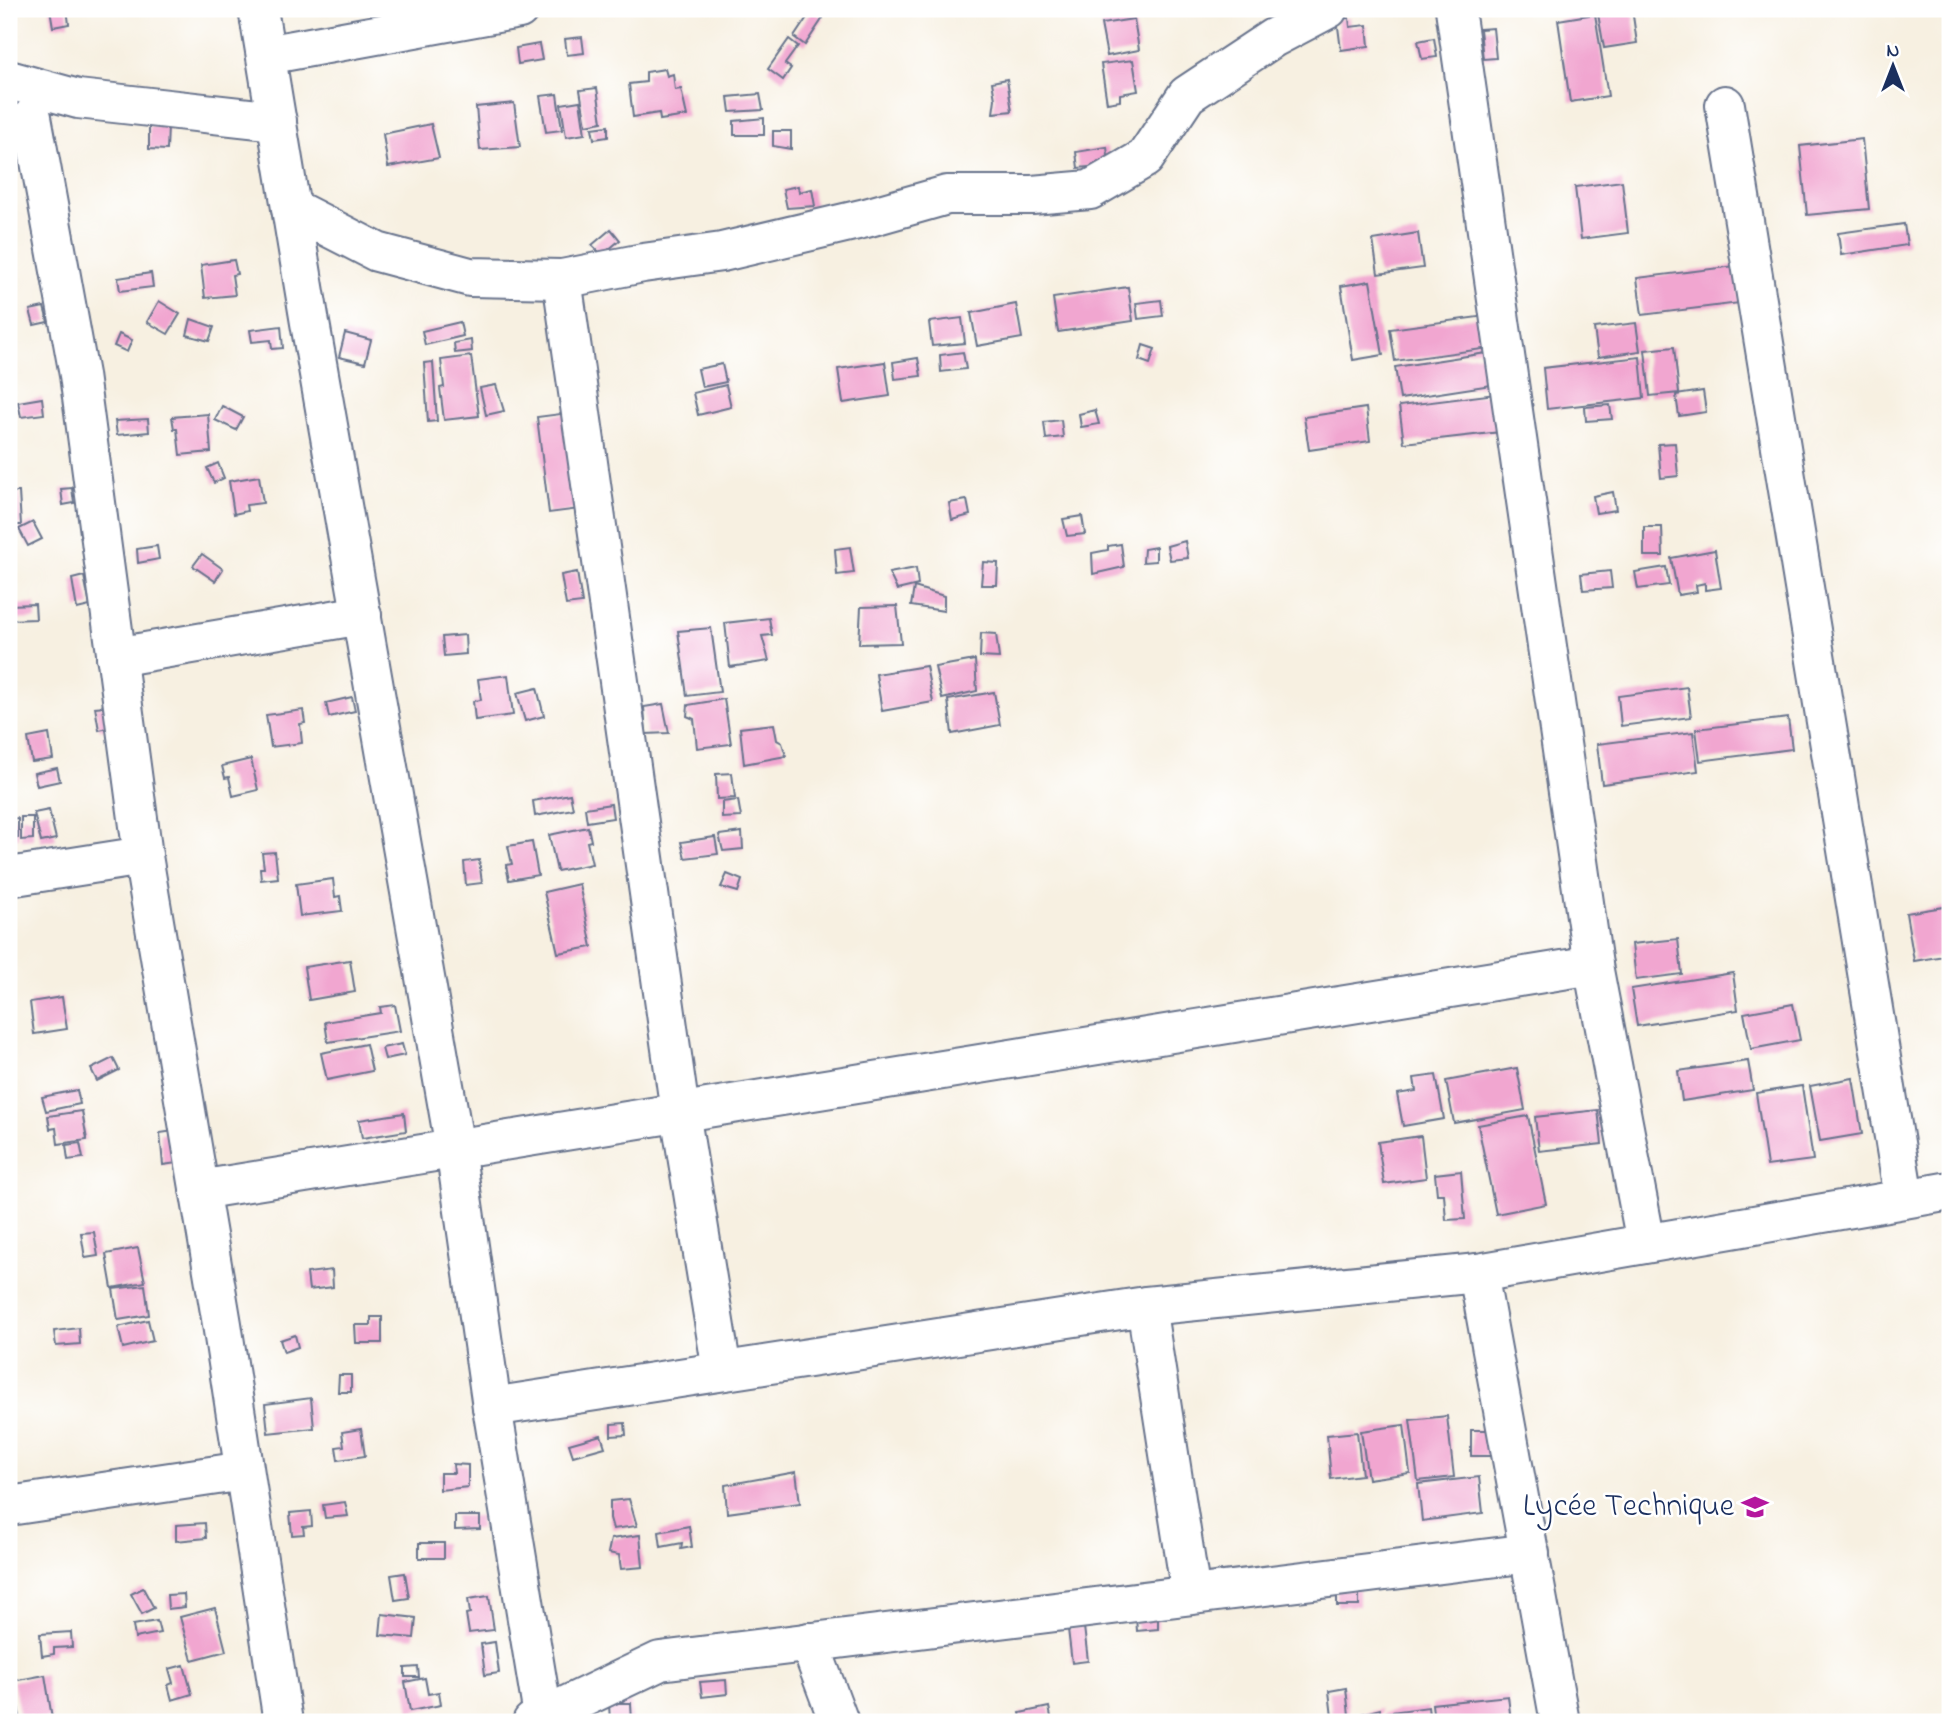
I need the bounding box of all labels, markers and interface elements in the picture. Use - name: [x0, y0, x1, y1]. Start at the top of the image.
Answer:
- north arrow: [1857, 32, 1927, 102]
- text: N: [1887, 38, 1900, 65]
- place label: Lycée Technique: [1523, 1484, 1735, 1531]
- school or university icon: Lycée Technique: [1740, 1492, 1770, 1522]

